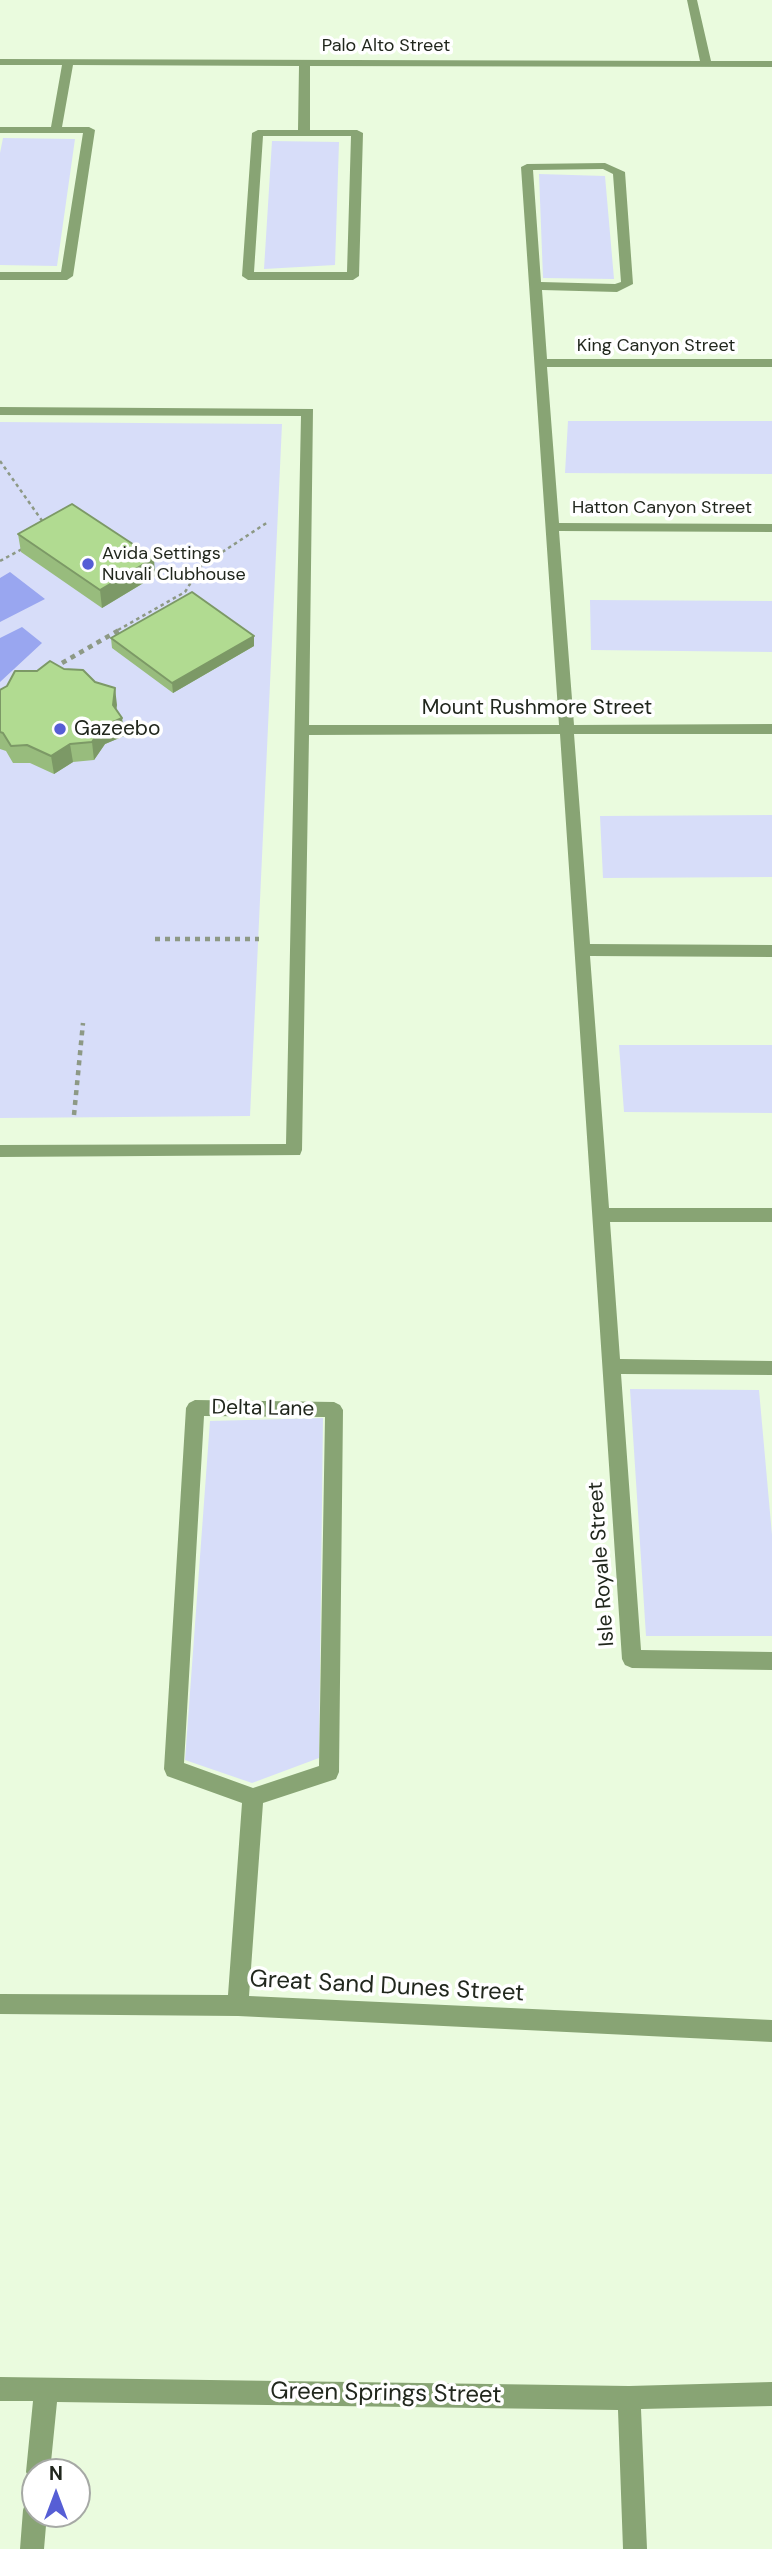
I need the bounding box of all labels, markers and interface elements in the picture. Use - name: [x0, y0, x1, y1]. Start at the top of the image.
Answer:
- street label: Palo Alto Street: [322, 35, 450, 57]
- street label: King Canyon Street: [577, 335, 735, 357]
- street label: Hatton Canyon Street: [572, 497, 752, 519]
- place label: Avida Settings Nuvali Clubhouse: [102, 543, 246, 586]
- marker: Avida Settings Nuvali Clubhouse: [80, 556, 96, 572]
- street label: Mount Rushmore Street: [422, 695, 652, 721]
- place label: Gazeebo: [74, 716, 160, 742]
- marker: Gazeebo: [52, 721, 68, 737]
- street label: Delta Lane: [211, 1396, 315, 1422]
- street label: Isle Royale Street: [584, 1481, 620, 1647]
- street label: Great Sand Dunes Street: [249, 1965, 525, 2009]
- street label: Green Springs Street: [270, 2378, 502, 2410]
- north arrow: [21, 2458, 91, 2528]
- text: N: [49, 2461, 63, 2486]

